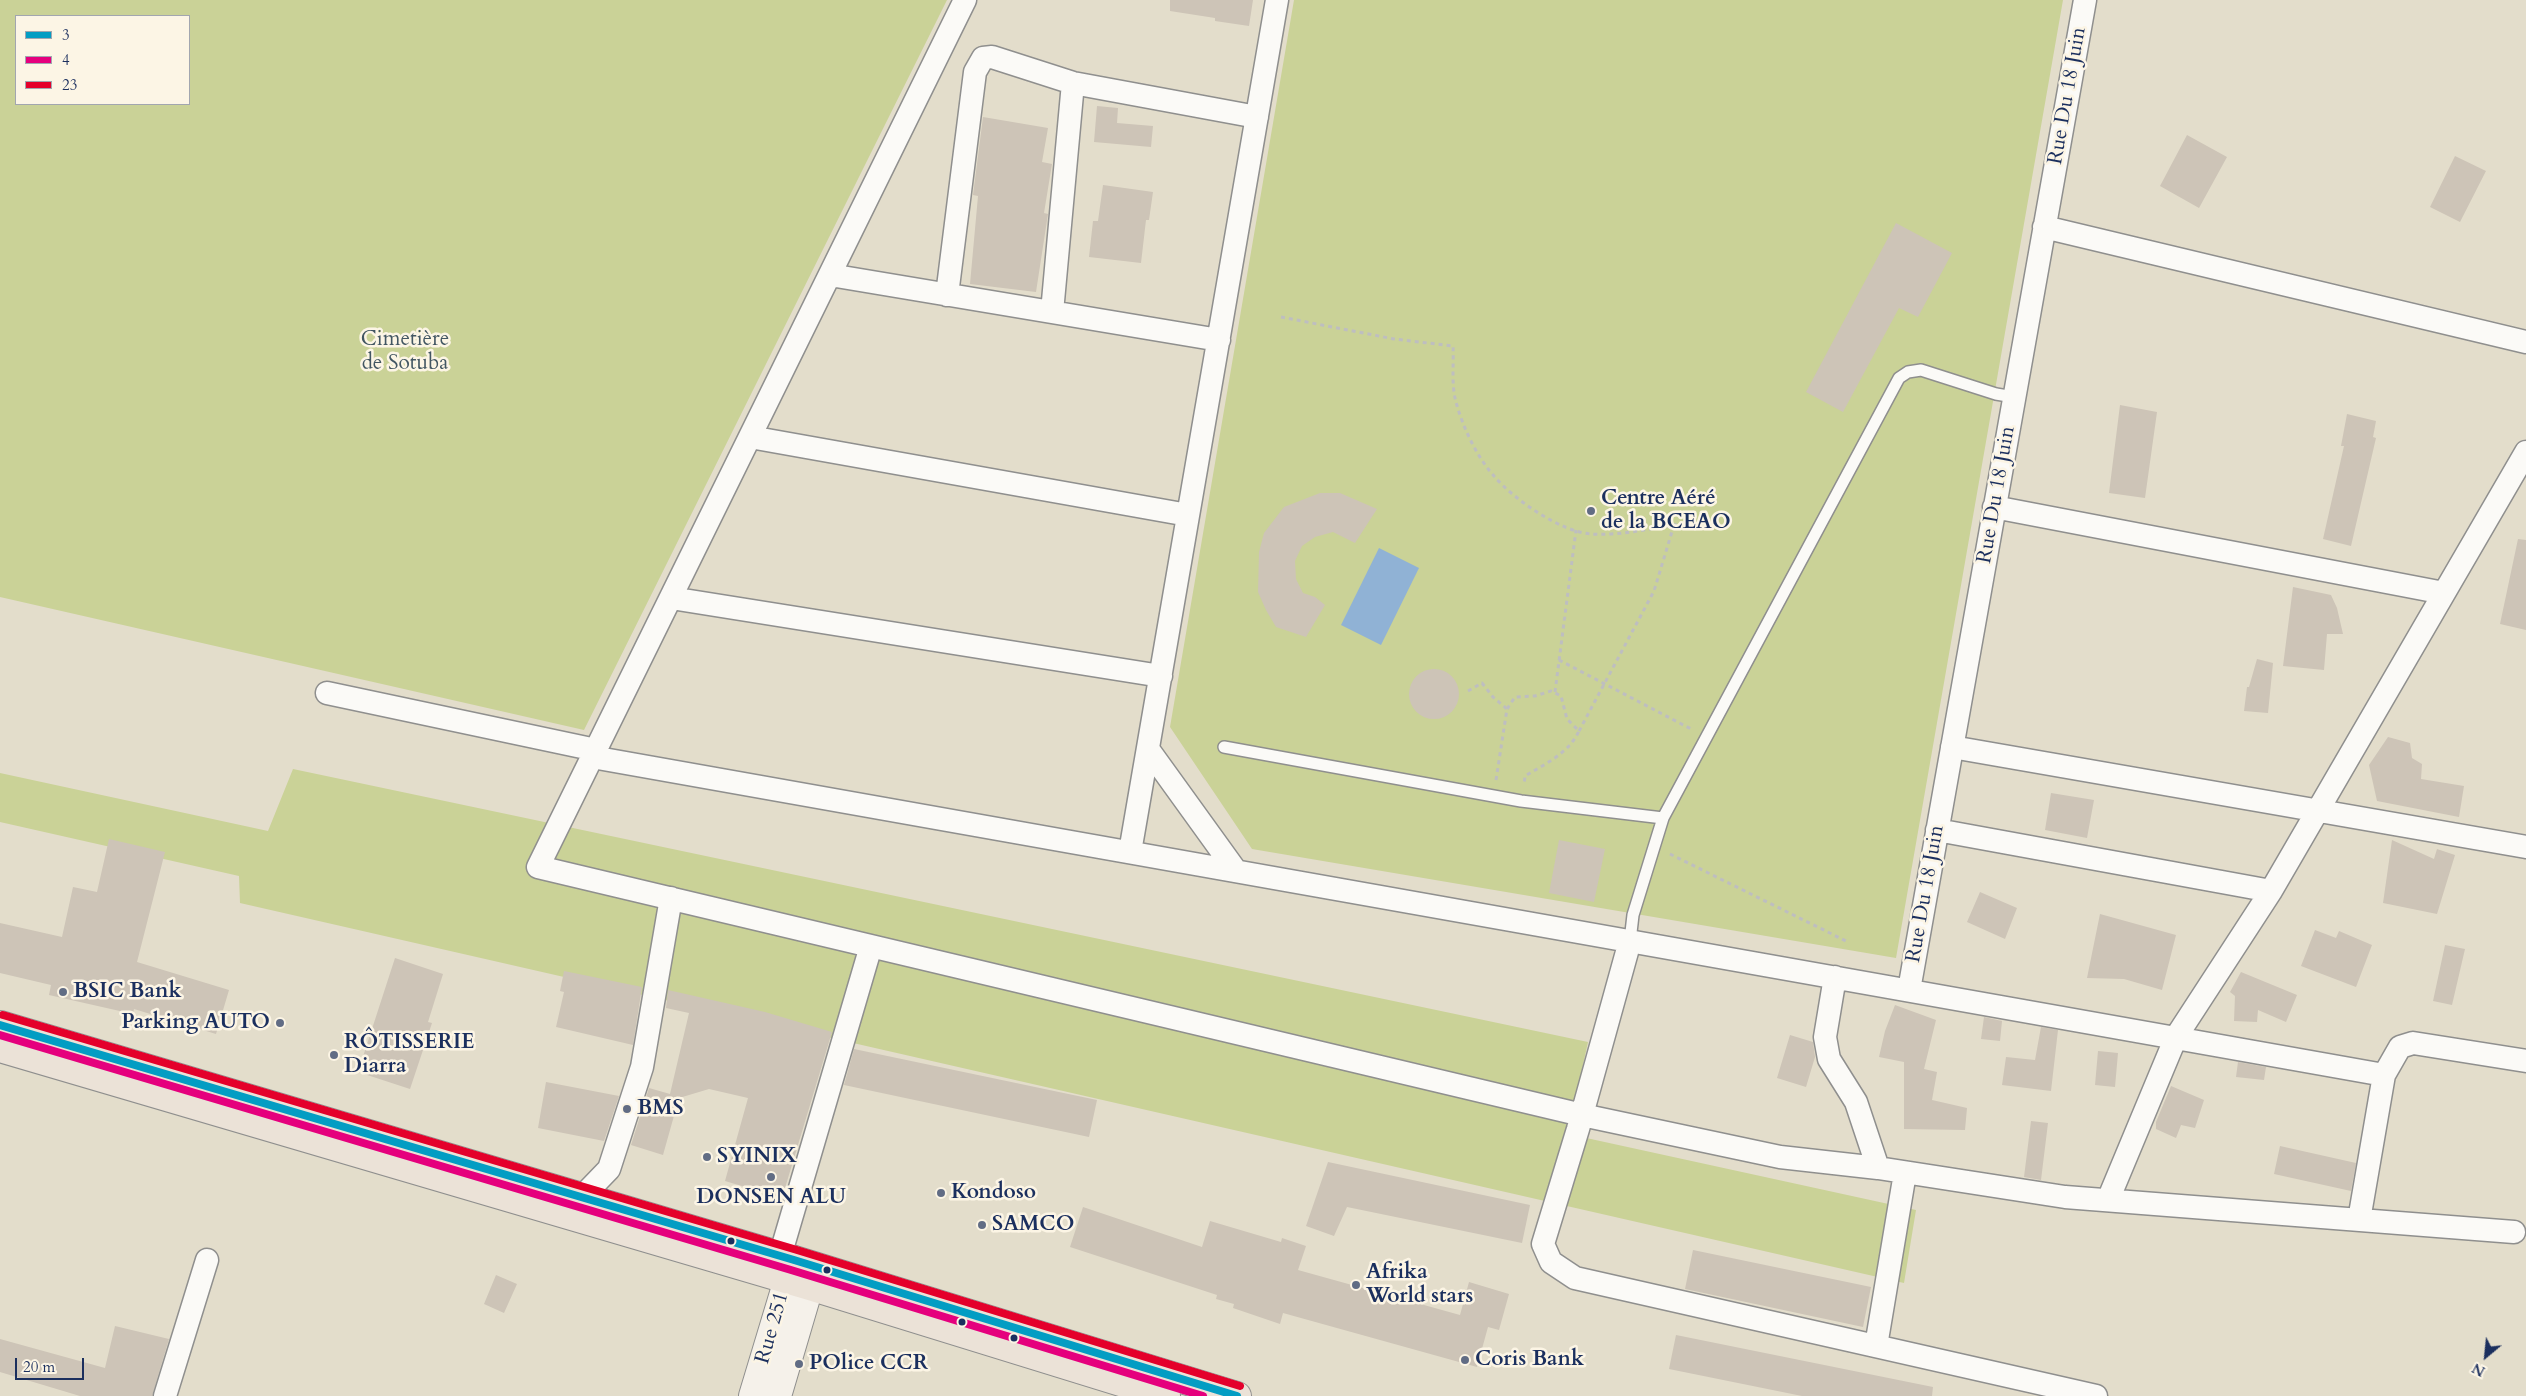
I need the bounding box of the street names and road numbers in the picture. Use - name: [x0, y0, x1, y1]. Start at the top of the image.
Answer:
- street label: Rue Du 18 Juin: [2044, 25, 2092, 167]
- street label: Rue Du 18 Juin: [1973, 424, 2021, 566]
- street label: Rue Du 18 Juin: [1902, 823, 1950, 965]
- street label: Rue 251: [751, 1289, 795, 1367]

